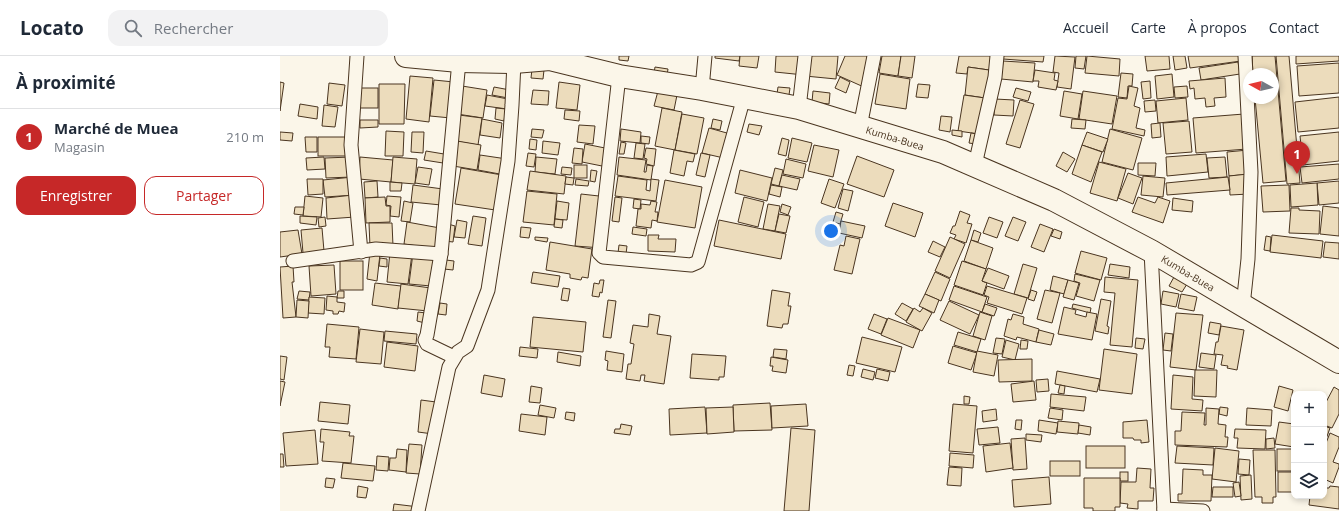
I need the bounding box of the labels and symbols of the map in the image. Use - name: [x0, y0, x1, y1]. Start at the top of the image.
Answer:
- north arrow: [1243, 68, 1279, 104]
- street label: Kumba-Buea: [864, 123, 926, 153]
- pin: 1: [1284, 141, 1310, 174]
- your location: [821, 221, 841, 241]
- street label: Kumba-Buea: [1159, 252, 1217, 294]

